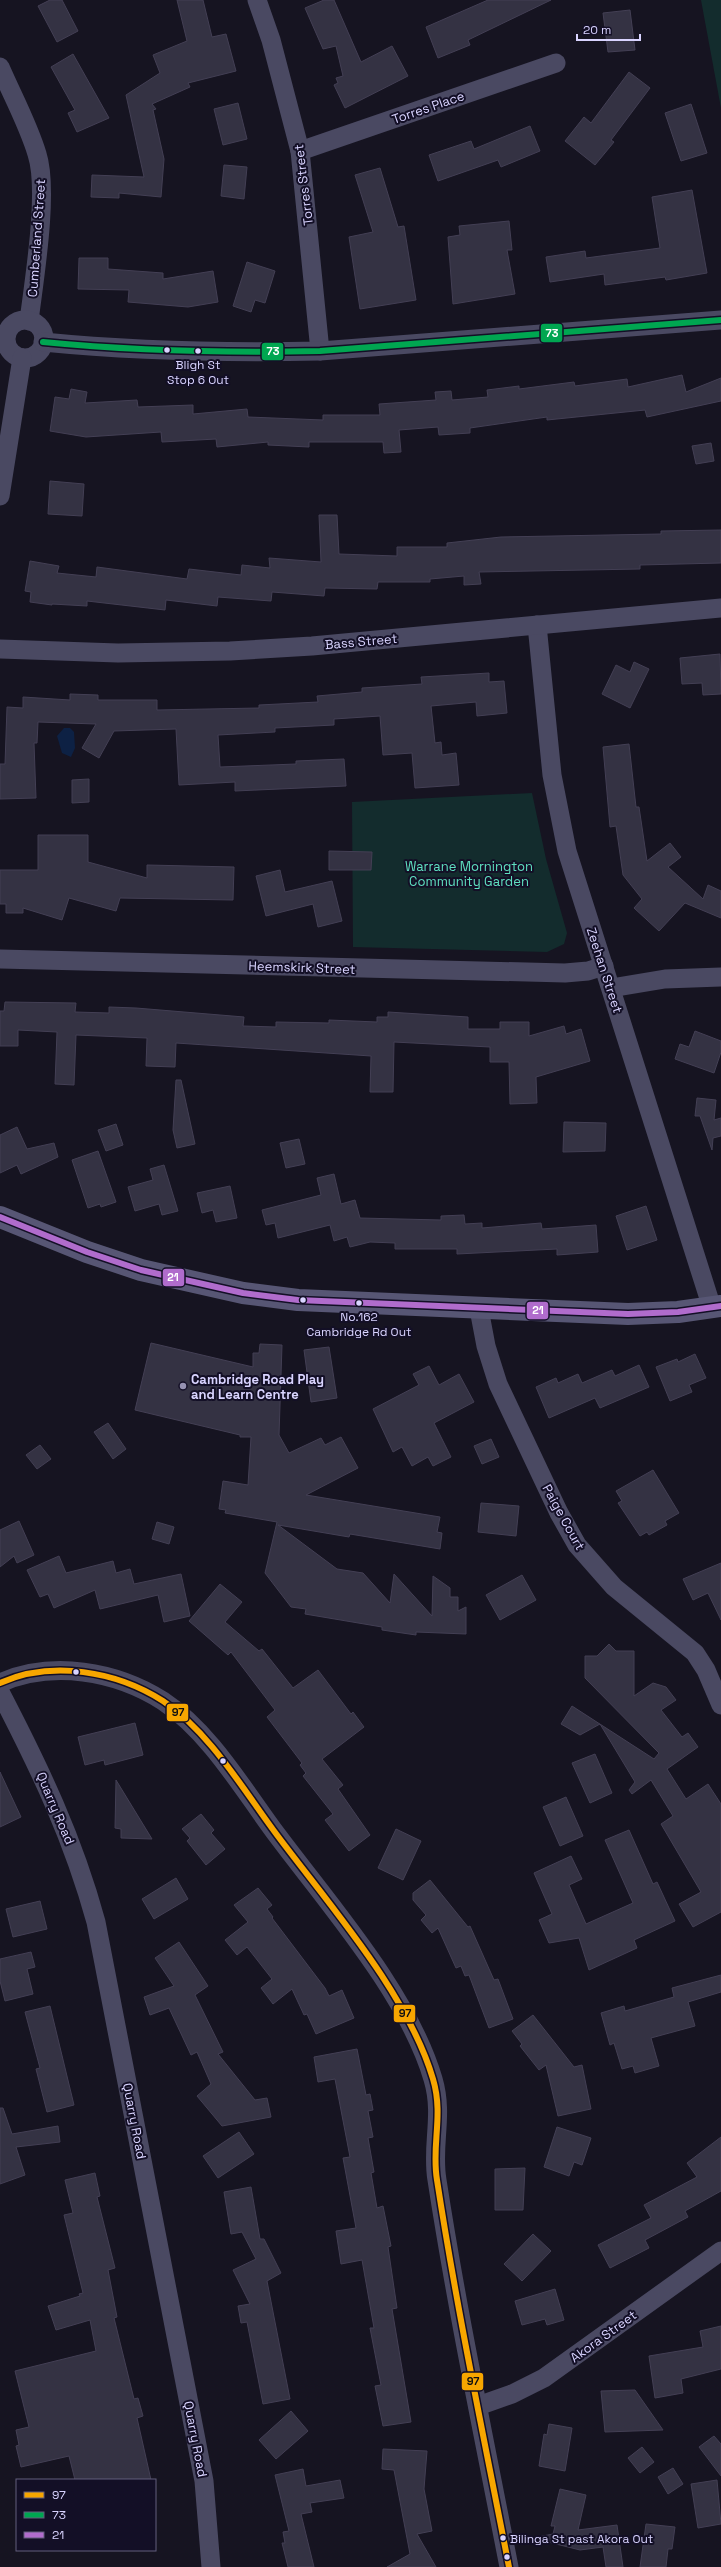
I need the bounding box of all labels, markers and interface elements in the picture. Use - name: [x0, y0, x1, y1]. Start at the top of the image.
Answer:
- scale bar: [577, 16, 640, 42]
- text: 20 m: [583, 22, 611, 38]
- street label: Torres Place: [390, 87, 467, 128]
- street label: Torres Street: [290, 143, 317, 226]
- street label: Cumberland Street: [24, 178, 49, 298]
- line badge: 73: [540, 323, 563, 343]
- text: 73: [546, 326, 559, 340]
- line badge: 73: [261, 342, 284, 361]
- text: 73: [267, 344, 280, 358]
- unlabelled marker: [162, 345, 172, 355]
- marker: Bligh St Stop 6 Out: [193, 346, 203, 356]
- place label: Bligh St Stop 6 Out: [167, 357, 229, 388]
- street label: Bass Street: [324, 630, 398, 653]
- park label: Warrane Mornington Community Garden: [405, 858, 533, 890]
- street label: Zeehan Street: [583, 925, 626, 1015]
- street label: Heemskirk Street: [248, 957, 356, 978]
- line badge: 21: [162, 1268, 185, 1287]
- text: 21: [167, 1270, 179, 1284]
- unlabelled marker: [298, 1295, 308, 1305]
- marker: No.162 Cambridge Rd Out: [354, 1298, 364, 1308]
- line badge: 21: [526, 1301, 549, 1320]
- text: 21: [532, 1303, 544, 1317]
- place label: No.162 Cambridge Rd Out: [306, 1309, 412, 1340]
- place label: Cambridge Road Play and Learn Centre: [191, 1371, 324, 1403]
- marker: Cambridge Road Play and Learn Centre: [178, 1381, 188, 1391]
- street label: Paige Court: [538, 1481, 589, 1553]
- unlabelled marker: [71, 1667, 81, 1677]
- line badge: 97: [166, 1703, 189, 1722]
- text: 97: [172, 1705, 184, 1719]
- unlabelled marker: [218, 1756, 228, 1766]
- street label: Quarry Road: [33, 1769, 78, 1847]
- line badge: 97: [393, 2004, 416, 2023]
- text: 97: [399, 2006, 411, 2020]
- street label: Quarry Road: [119, 2082, 150, 2161]
- street label: Akora Street: [567, 2307, 640, 2366]
- line badge: 97: [461, 2372, 484, 2391]
- text: 97: [467, 2374, 479, 2388]
- street label: Quarry Road: [180, 2400, 211, 2479]
- legend: [16, 2479, 156, 2551]
- text: 97: [52, 2487, 66, 2503]
- text: 73: [52, 2507, 66, 2523]
- text: 21: [52, 2527, 64, 2543]
- place label: Bilinga St past Akora Out: [510, 2531, 653, 2547]
- marker: Bilinga St past Akora Out: [498, 2533, 508, 2543]
- unlabelled marker: [502, 2552, 512, 2562]

